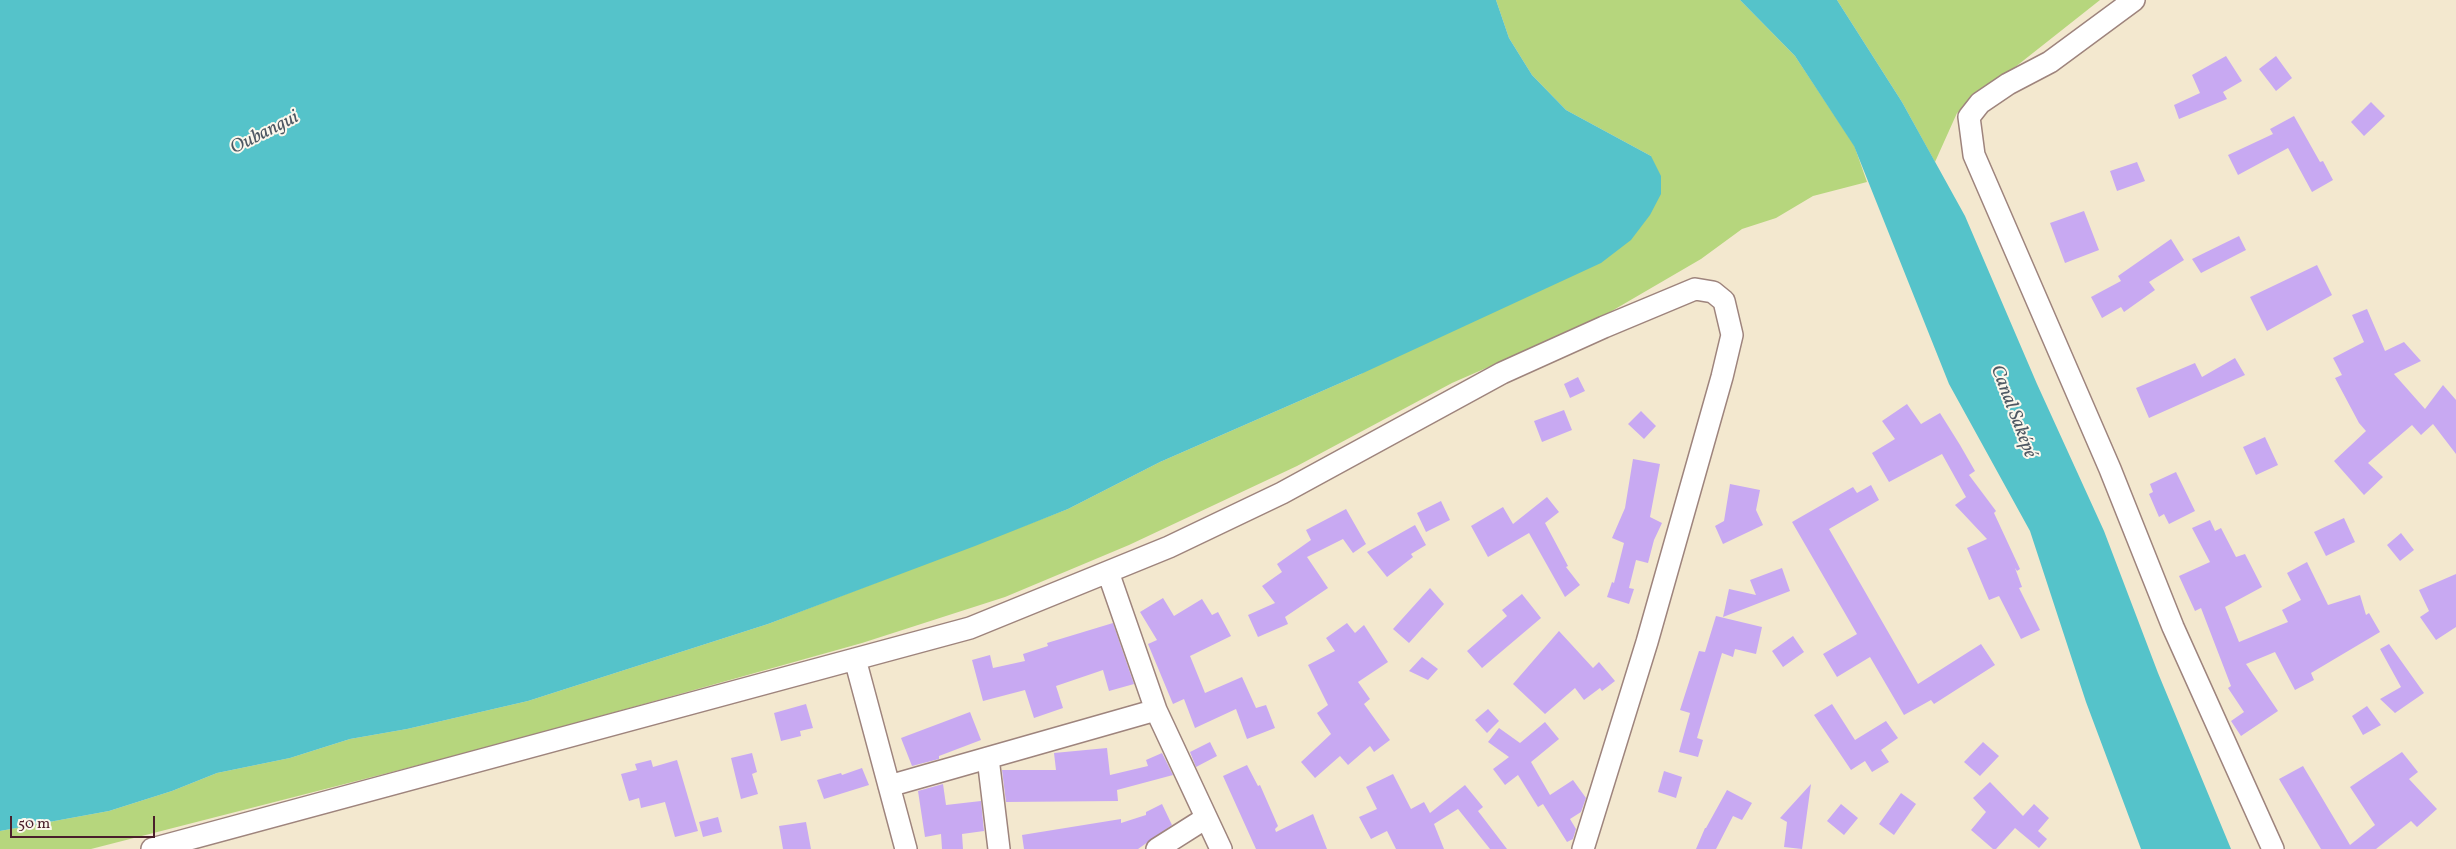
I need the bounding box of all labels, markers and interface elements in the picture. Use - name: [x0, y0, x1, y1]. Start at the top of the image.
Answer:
- water label: Oubangui: [227, 107, 303, 161]
- water label: Canal Saképé: [1984, 362, 2040, 462]
- scale bar: [12, 806, 158, 838]
- text: 50 m: [18, 814, 50, 835]

